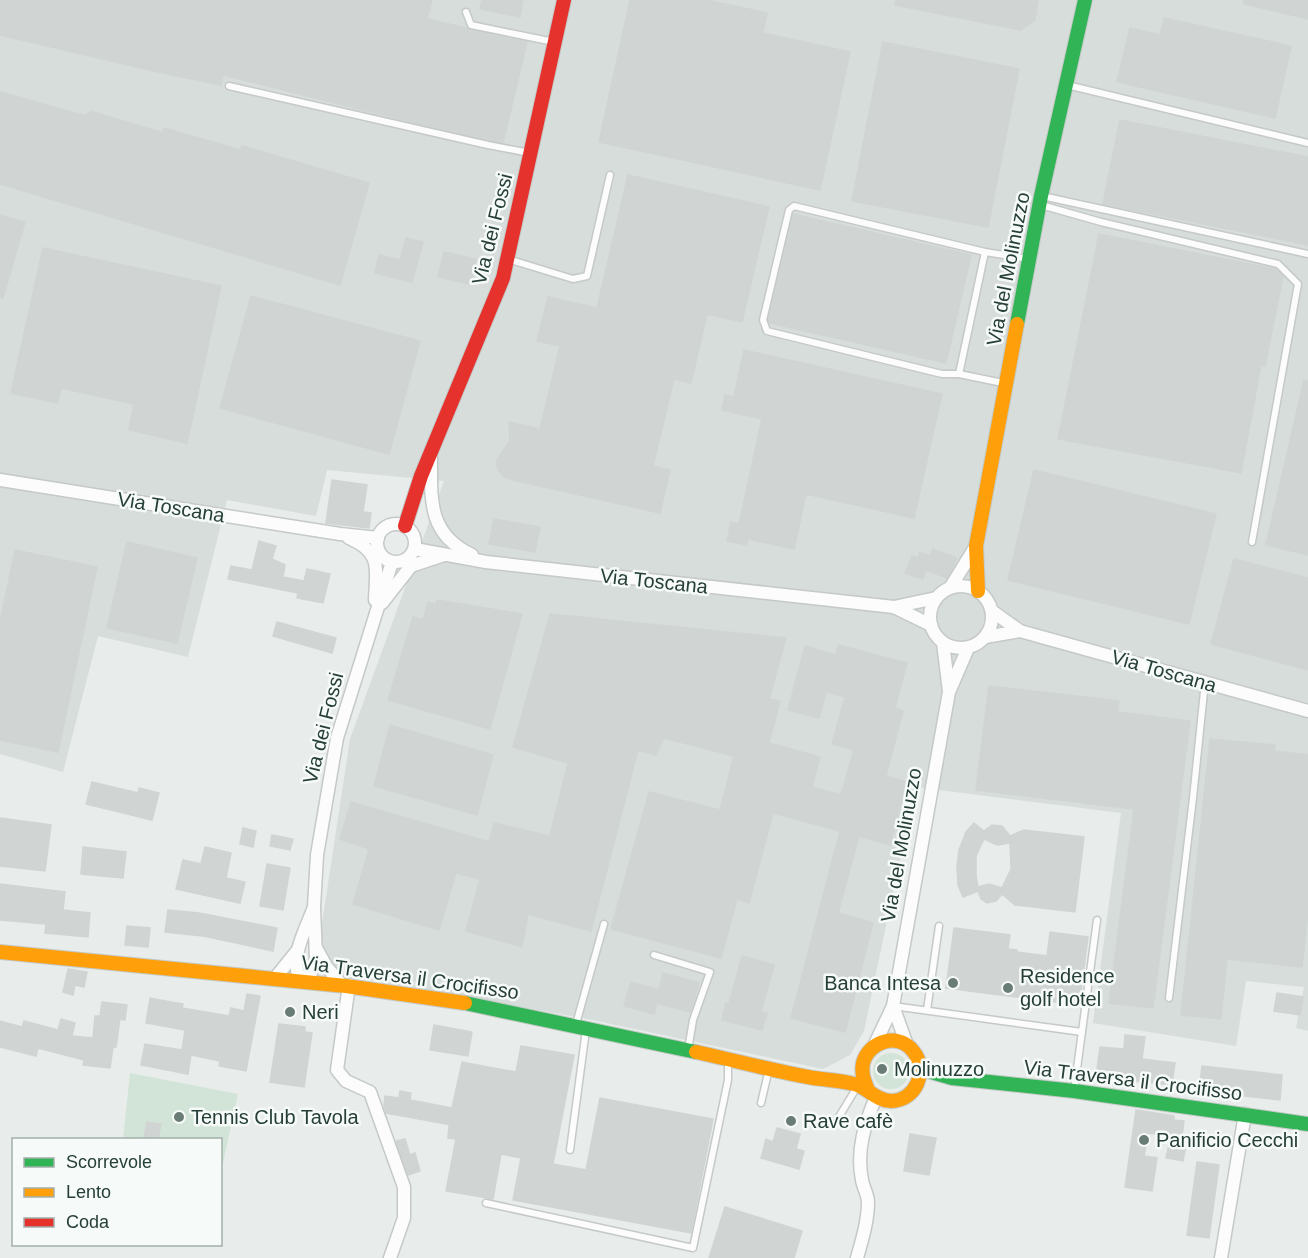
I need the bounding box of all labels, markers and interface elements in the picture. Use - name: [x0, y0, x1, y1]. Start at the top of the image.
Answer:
- street label: Via dei Fossi: [468, 171, 516, 287]
- street label: Via del Molinuzzo: [982, 190, 1034, 348]
- street label: Via Toscana: [116, 488, 227, 526]
- street label: Via Toscana: [599, 564, 710, 598]
- street label: Via Toscana: [1109, 646, 1220, 697]
- street label: Via dei Fossi: [299, 670, 347, 786]
- street label: Via del Molinuzzo: [877, 766, 925, 924]
- street label: Via Traversa il Crocifisso: [300, 951, 520, 1003]
- place label: Residence golf hotel: [1020, 965, 1115, 1010]
- place label: Banca Intesa: [824, 972, 942, 994]
- marker: Banca Intesa: [946, 976, 960, 990]
- marker: Residence golf hotel: [1001, 981, 1015, 995]
- place label: Neri: [302, 1001, 339, 1023]
- marker: Neri: [283, 1005, 297, 1019]
- street label: Via Traversa il Crocifisso: [1023, 1056, 1243, 1104]
- place label: Molinuzzo: [894, 1058, 984, 1080]
- marker: Molinuzzo: [875, 1062, 889, 1076]
- place label: Tennis Club Tavola: [191, 1106, 359, 1128]
- marker: Tennis Club Tavola: [172, 1110, 186, 1124]
- place label: Rave cafè: [803, 1110, 893, 1132]
- marker: Rave cafè: [784, 1114, 798, 1128]
- place label: Panificio Cecchi: [1156, 1129, 1298, 1151]
- marker: Panificio Cecchi: [1137, 1133, 1151, 1147]
- legend: [12, 1138, 222, 1246]
- text: Scorrevole: [66, 1152, 152, 1172]
- text: Lento: [66, 1182, 111, 1202]
- text: Coda: [66, 1212, 110, 1232]

